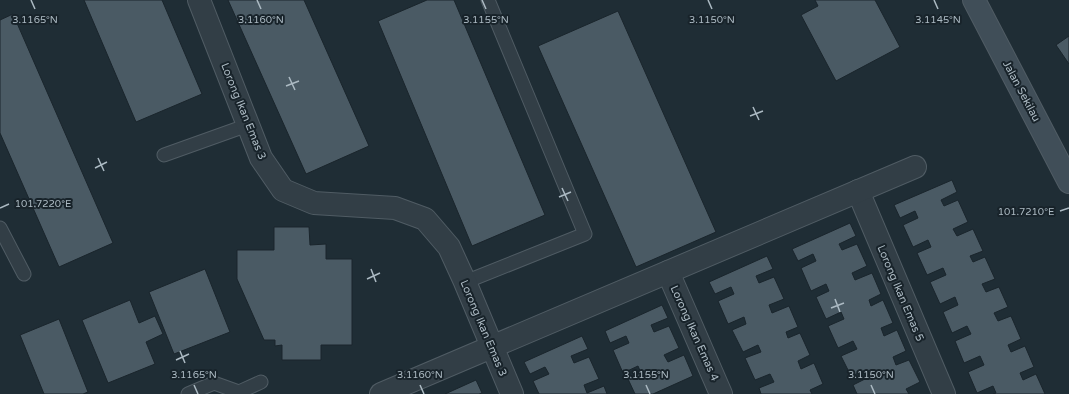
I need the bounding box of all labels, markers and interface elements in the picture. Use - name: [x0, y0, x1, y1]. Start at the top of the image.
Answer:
- text: 3.1165°N: [12, 14, 58, 26]
- text: 3.1160°N: [238, 14, 284, 26]
- text: 3.1155°N: [463, 14, 509, 26]
- text: 3.1150°N: [689, 14, 735, 26]
- text: 3.1145°N: [915, 14, 961, 26]
- street label: Jalan Sekilau: [1000, 59, 1043, 124]
- street label: Lorong Ikan Emas 3: [218, 61, 269, 162]
- text: 101.7220°E: [15, 198, 71, 210]
- text: 101.7210°E: [998, 206, 1054, 218]
- street label: Lorong Ikan Emas 5: [874, 243, 927, 343]
- street label: Lorong Ikan Emas 3: [457, 278, 510, 378]
- street label: Lorong Ikan Emas 4: [668, 283, 722, 383]
- text: 3.1165°N: [171, 369, 217, 381]
- text: 3.1160°N: [397, 369, 443, 381]
- text: 3.1155°N: [623, 369, 669, 381]
- text: 3.1150°N: [848, 369, 894, 381]

